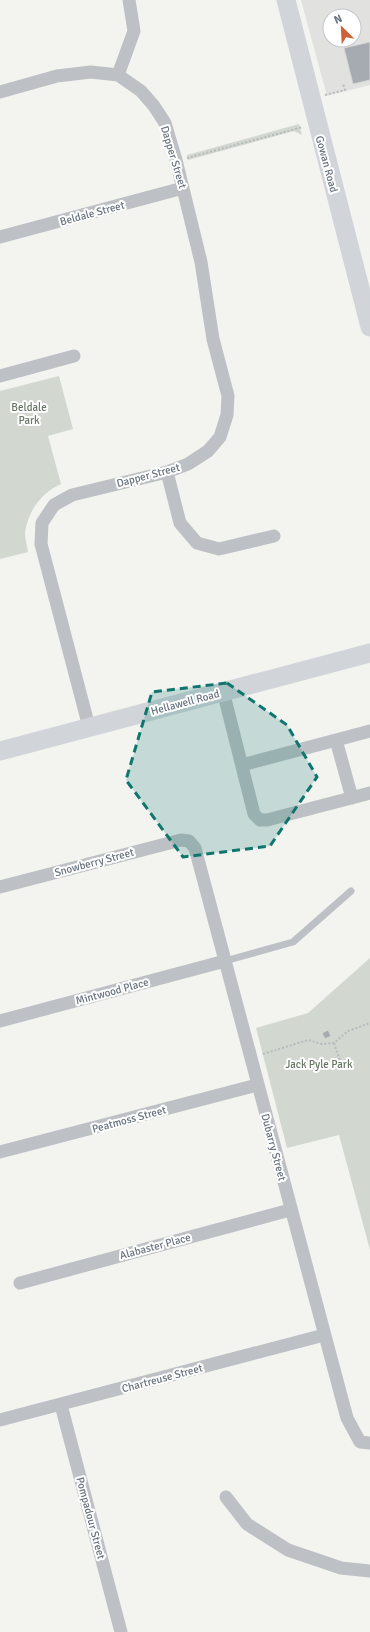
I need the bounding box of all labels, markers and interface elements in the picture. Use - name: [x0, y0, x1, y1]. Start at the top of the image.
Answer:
- north arrow: [322, 8, 362, 48]
- text: N: [332, 12, 344, 27]
- street label: Dapper Street: [158, 124, 189, 190]
- street label: Gowan Road: [313, 134, 340, 194]
- street label: Beldale Street: [58, 199, 126, 228]
- park label: Beldale Park: [11, 401, 47, 427]
- street label: Dapper Street: [115, 461, 181, 490]
- street label: Hellawell Road: [149, 687, 221, 718]
- street label: Snowberry Street: [53, 846, 135, 879]
- street label: Mintwood Place: [74, 976, 150, 1007]
- park label: Jack Pyle Park: [286, 1058, 353, 1071]
- street label: Peatmoss Street: [91, 1103, 168, 1136]
- street label: Dubarry Street: [258, 1112, 289, 1182]
- street label: Alabaster Place: [118, 1231, 192, 1262]
- street label: Chartreuse Street: [120, 1361, 204, 1396]
- street label: Pompadour Street: [73, 1476, 108, 1561]

